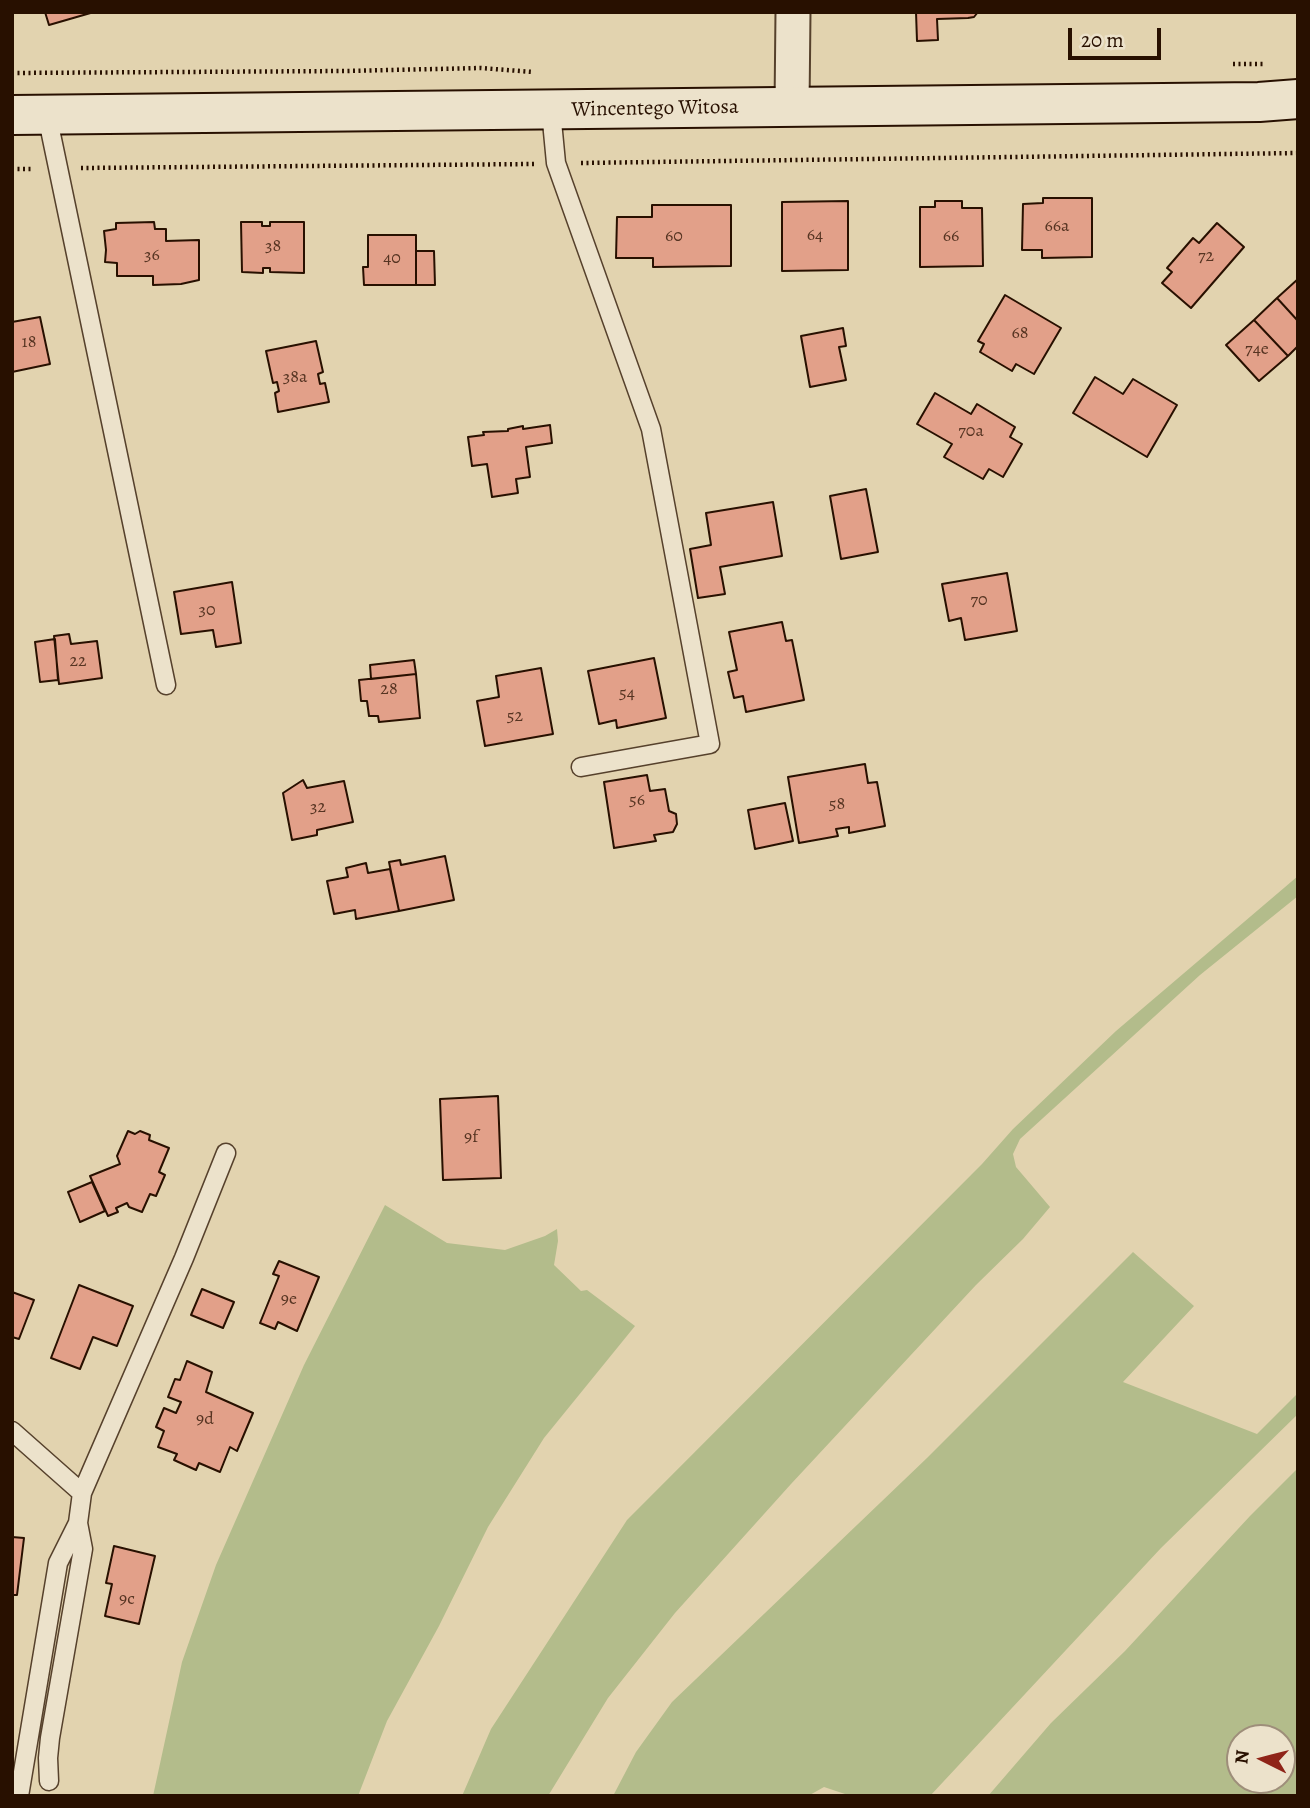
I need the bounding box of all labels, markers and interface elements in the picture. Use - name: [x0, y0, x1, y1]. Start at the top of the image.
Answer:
- scale bar: [1072, 14, 1165, 58]
- text: 20 m: [1081, 26, 1124, 54]
- street label: Wincentego Witosa: [571, 95, 739, 123]
- house number: 66a: [1044, 216, 1070, 238]
- house number: 64: [807, 225, 823, 247]
- house number: 60: [665, 226, 683, 248]
- house number: 66: [943, 226, 959, 248]
- house number: 38: [265, 236, 281, 258]
- house number: 36: [144, 245, 160, 267]
- house number: 72: [1198, 246, 1214, 268]
- house number: 40: [383, 248, 401, 270]
- house number: 68: [1011, 323, 1029, 345]
- house number: 18: [22, 332, 36, 354]
- house number: 74e: [1245, 339, 1269, 361]
- house number: 38a: [283, 367, 307, 389]
- house number: 70a: [958, 421, 984, 443]
- house number: 70: [970, 590, 988, 612]
- house number: 30: [198, 600, 216, 622]
- house number: 22: [69, 651, 87, 673]
- house number: 28: [380, 679, 398, 701]
- house number: 54: [619, 683, 635, 705]
- house number: 52: [507, 706, 523, 728]
- house number: 56: [629, 790, 645, 812]
- house number: 58: [829, 794, 845, 816]
- house number: 32: [310, 797, 326, 819]
- house number: 9f: [464, 1127, 478, 1149]
- house number: 9e: [281, 1289, 297, 1311]
- house number: 9d: [196, 1409, 214, 1431]
- house number: 9c: [119, 1589, 135, 1611]
- north arrow: [1226, 1724, 1296, 1794]
- text: N: [1228, 1749, 1256, 1765]

